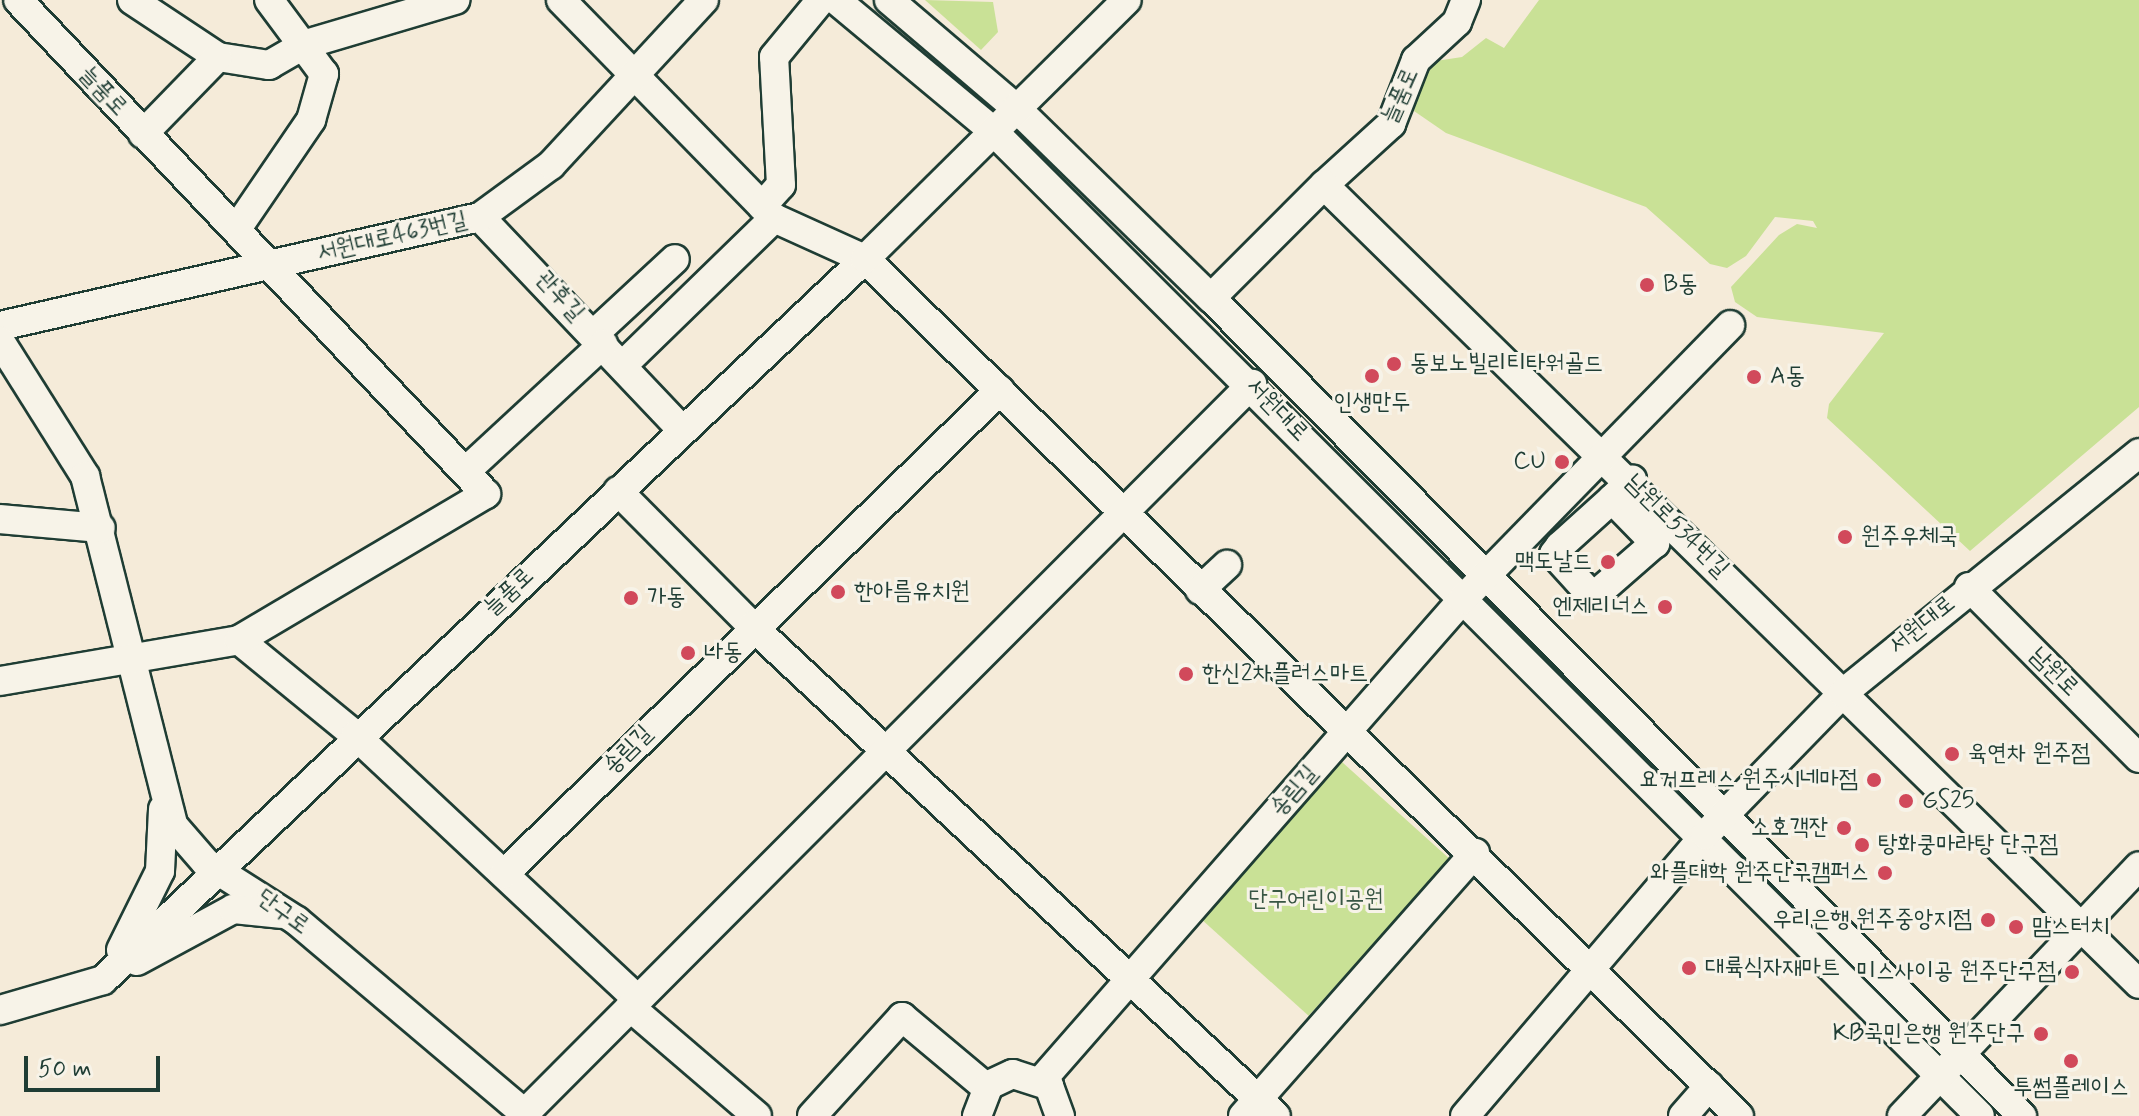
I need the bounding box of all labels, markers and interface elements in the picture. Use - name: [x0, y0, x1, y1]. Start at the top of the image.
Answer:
- street label: 늘품로: [73, 60, 133, 122]
- street label: 늘품로: [1375, 64, 1425, 128]
- street label: 서원대로463번길: [314, 206, 470, 268]
- street label: 관후길: [530, 265, 590, 327]
- place label: B동: [1663, 271, 1698, 299]
- marker: B동: [1638, 276, 1656, 294]
- place label: 동보노빌리티타워골드: [1410, 350, 1603, 378]
- marker: 동보노빌리티타워골드: [1385, 355, 1403, 373]
- place label: A동: [1770, 363, 1805, 391]
- marker: 인생만두: [1363, 367, 1381, 385]
- marker: A동: [1745, 368, 1763, 386]
- street label: 서원대로: [1240, 372, 1314, 448]
- place label: 인생만두: [1333, 389, 1411, 417]
- place label: CU: [1513, 448, 1546, 476]
- marker: CU: [1553, 453, 1571, 471]
- street label: 남원로534번길: [1619, 468, 1735, 584]
- place label: 원주우체국: [1861, 523, 1958, 551]
- marker: 원주우체국: [1836, 528, 1854, 546]
- place label: 맥도날드: [1515, 548, 1592, 576]
- marker: 맥도날드: [1599, 553, 1617, 571]
- street label: 늘품로: [478, 562, 540, 622]
- place label: 한아름유치원: [854, 578, 970, 606]
- marker: 한아름유치원: [829, 583, 847, 601]
- place label: 가동: [647, 584, 686, 612]
- marker: 가동: [622, 589, 640, 607]
- street label: 서원대로: [1883, 590, 1961, 660]
- place label: 엔제리너스: [1552, 593, 1649, 621]
- marker: 엔제리너스: [1656, 598, 1674, 616]
- place label: 나동: [704, 639, 743, 667]
- street label: 남원로: [2023, 641, 2085, 703]
- marker: 나동: [679, 644, 697, 662]
- place label: 한신2차플러스마트: [1202, 660, 1368, 688]
- marker: 한신2차플러스마트: [1177, 665, 1195, 683]
- street label: 송림길: [597, 719, 659, 781]
- place label: 육연차 원주점: [1968, 740, 2090, 768]
- marker: 육연차 원주점: [1943, 745, 1961, 763]
- street label: 송림길: [1264, 760, 1324, 822]
- place label: 요거프레스 원주시네마점: [1639, 766, 1858, 794]
- marker: 요거프레스 원주시네마점: [1865, 771, 1883, 789]
- place label: GS25: [1922, 787, 1975, 815]
- marker: GS25: [1897, 792, 1915, 810]
- place label: 소호객잔: [1751, 814, 1828, 842]
- marker: 소호객잔: [1835, 819, 1853, 837]
- place label: 탕화쿵마라탕 단구점: [1878, 831, 2058, 859]
- marker: 탕화쿵마라탕 단구점: [1853, 836, 1871, 854]
- place label: 와플대학 원주단구캠퍼스: [1650, 859, 1869, 887]
- marker: 와플대학 원주단구캠퍼스: [1876, 864, 1894, 882]
- street label: 단구로: [251, 883, 315, 941]
- park label: 단구어린이공원: [1248, 886, 1384, 914]
- place label: 우리은행 원주중앙지점: [1772, 906, 1972, 934]
- marker: 우리은행 원주중앙지점: [1979, 911, 1997, 929]
- place label: 맘스터치: [2032, 913, 2109, 941]
- marker: 맘스터치: [2007, 918, 2025, 936]
- place label: 대륙식자재마트: [1705, 954, 1840, 982]
- place label: 미스사이공 원주단구점: [1856, 958, 2056, 986]
- marker: 대륙식자재마트: [1680, 959, 1698, 977]
- marker: 미스사이공 원주단구점: [2063, 963, 2081, 981]
- place label: KB국민은행 원주단구: [1832, 1020, 2025, 1048]
- marker: KB국민은행 원주단구: [2032, 1025, 2050, 1043]
- scale bar: [28, 1040, 164, 1090]
- marker: 투썸플레이스: [2062, 1052, 2080, 1070]
- text: 50 m: [38, 1054, 92, 1085]
- place label: 투썸플레이스: [2013, 1074, 2129, 1102]

